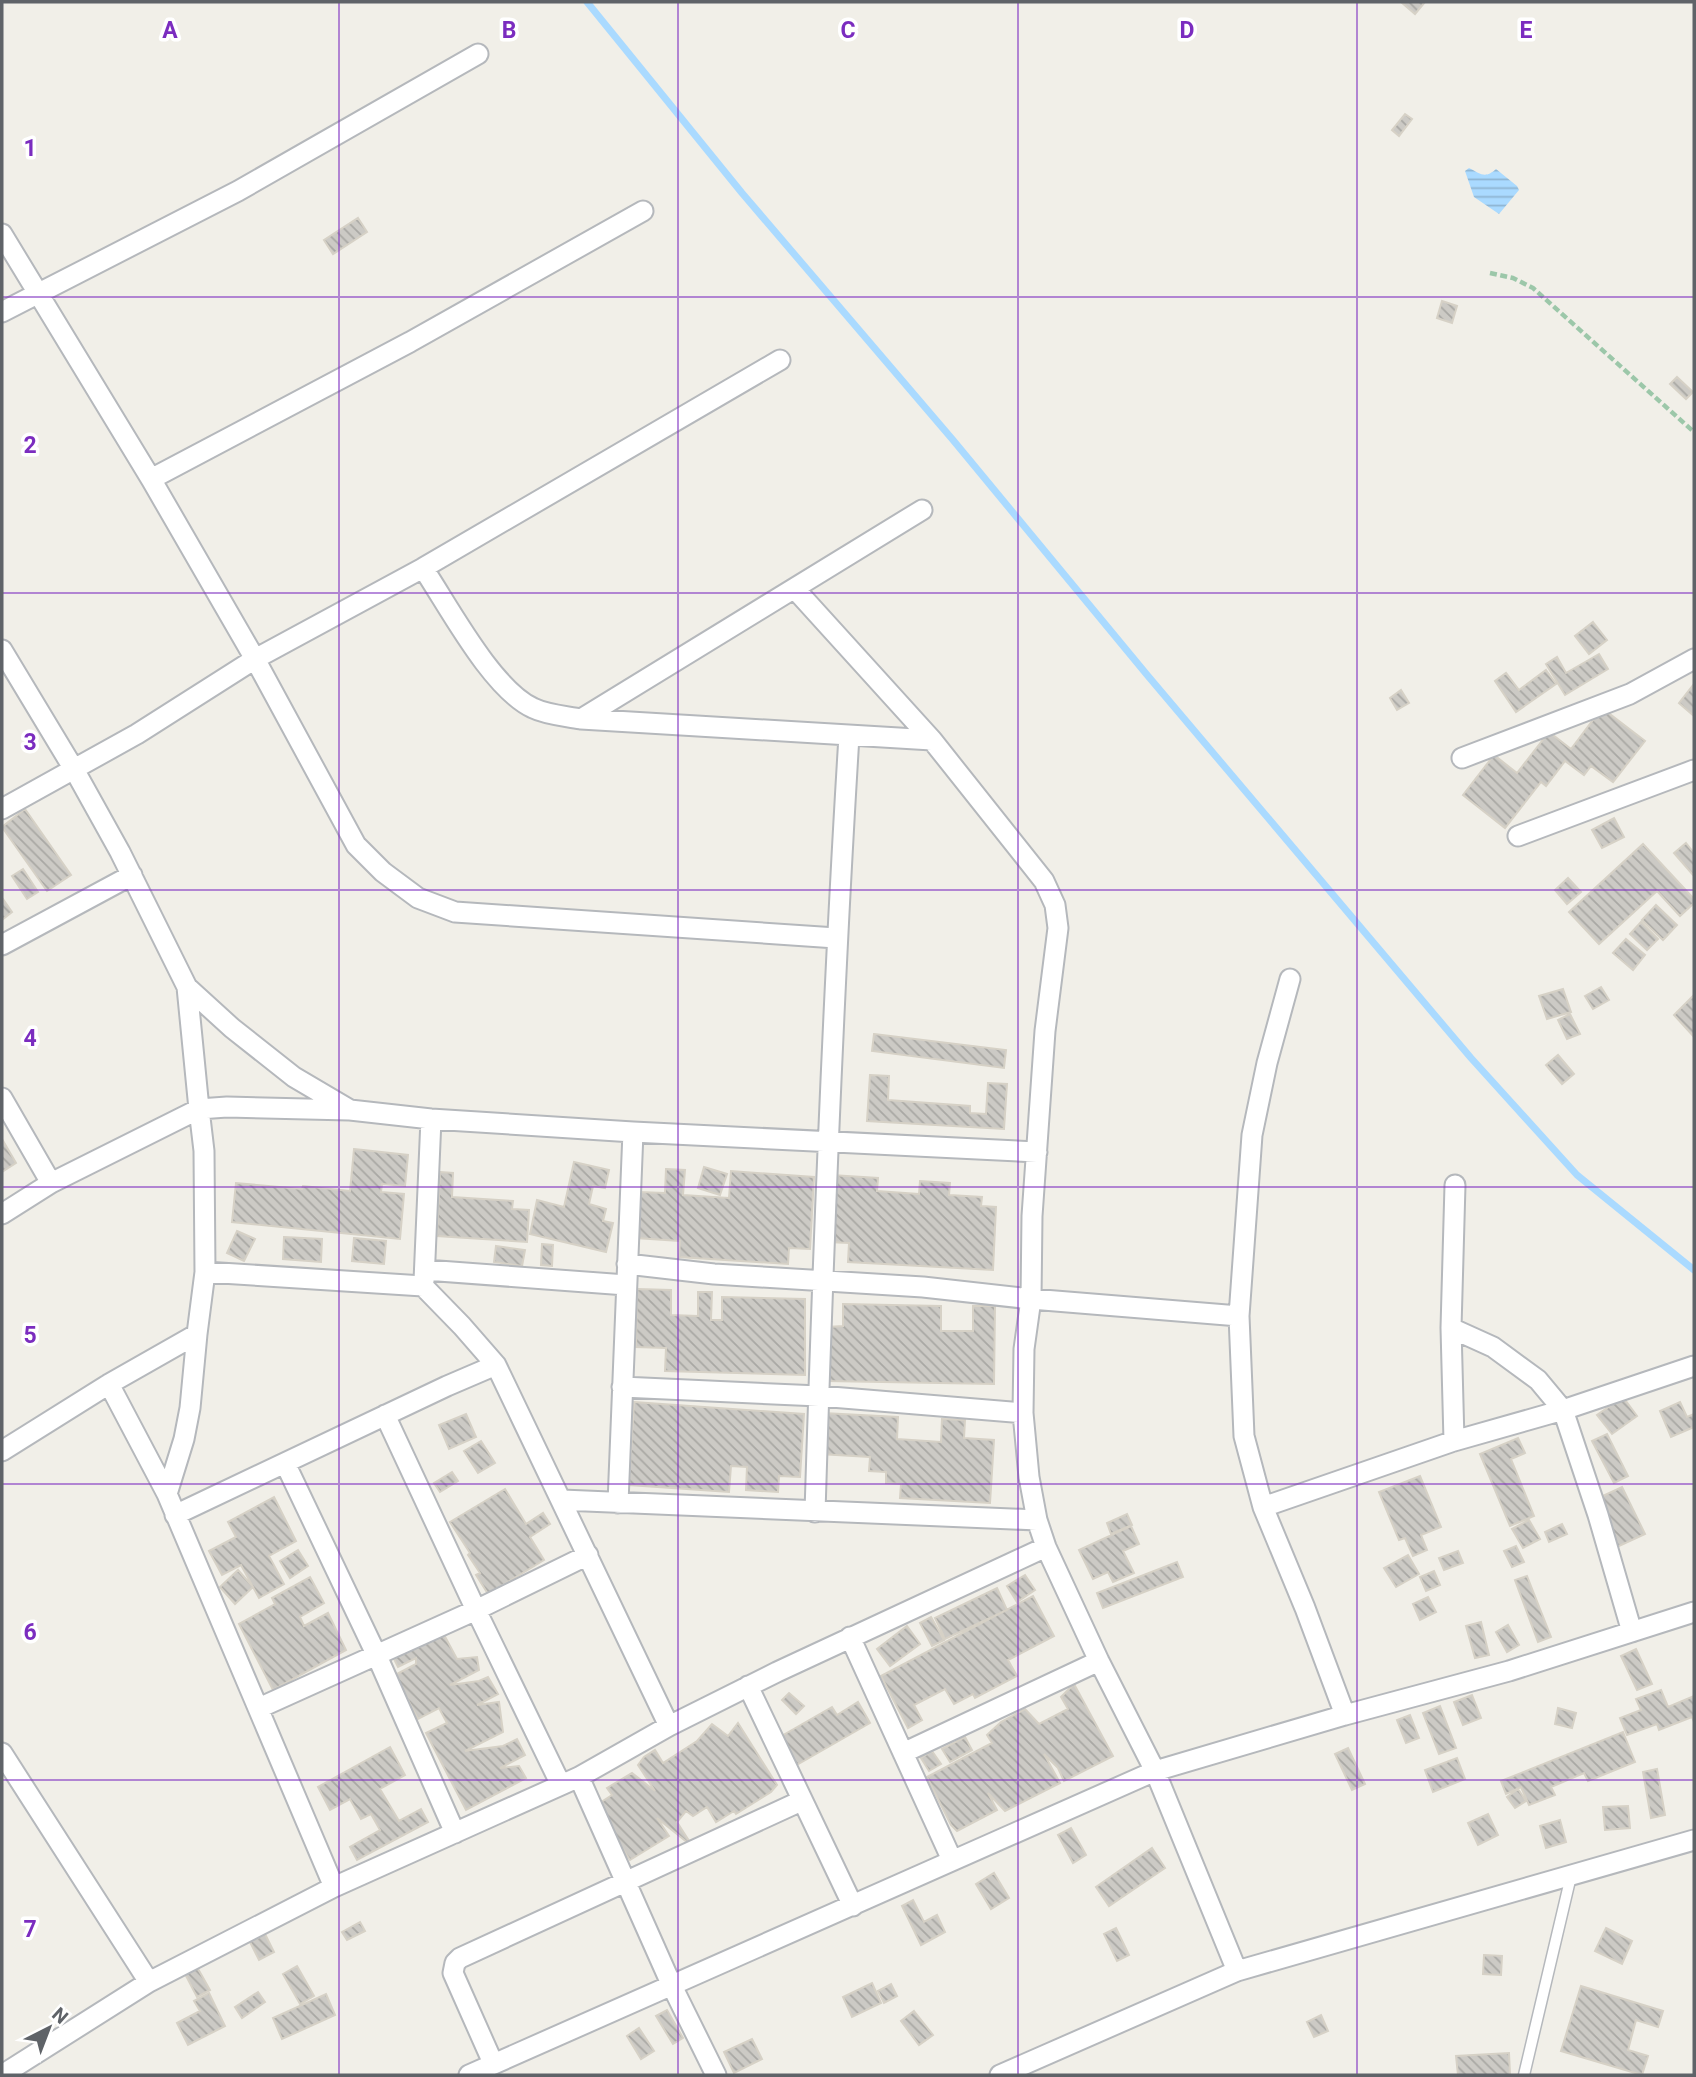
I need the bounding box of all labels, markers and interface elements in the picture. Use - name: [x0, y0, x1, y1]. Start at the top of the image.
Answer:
- text: A: [162, 17, 178, 44]
- text: B: [502, 17, 516, 44]
- text: C: [840, 17, 856, 44]
- text: D: [1180, 17, 1194, 44]
- text: E: [1520, 17, 1533, 44]
- text: 1: [23, 135, 37, 162]
- text: 2: [23, 432, 37, 459]
- text: 3: [23, 729, 37, 756]
- text: 4: [23, 1025, 37, 1052]
- text: 5: [23, 1322, 37, 1349]
- text: 6: [23, 1619, 37, 1646]
- text: 7: [23, 1916, 37, 1943]
- north arrow: [14, 1993, 84, 2063]
- text: N: [47, 2003, 73, 2029]

